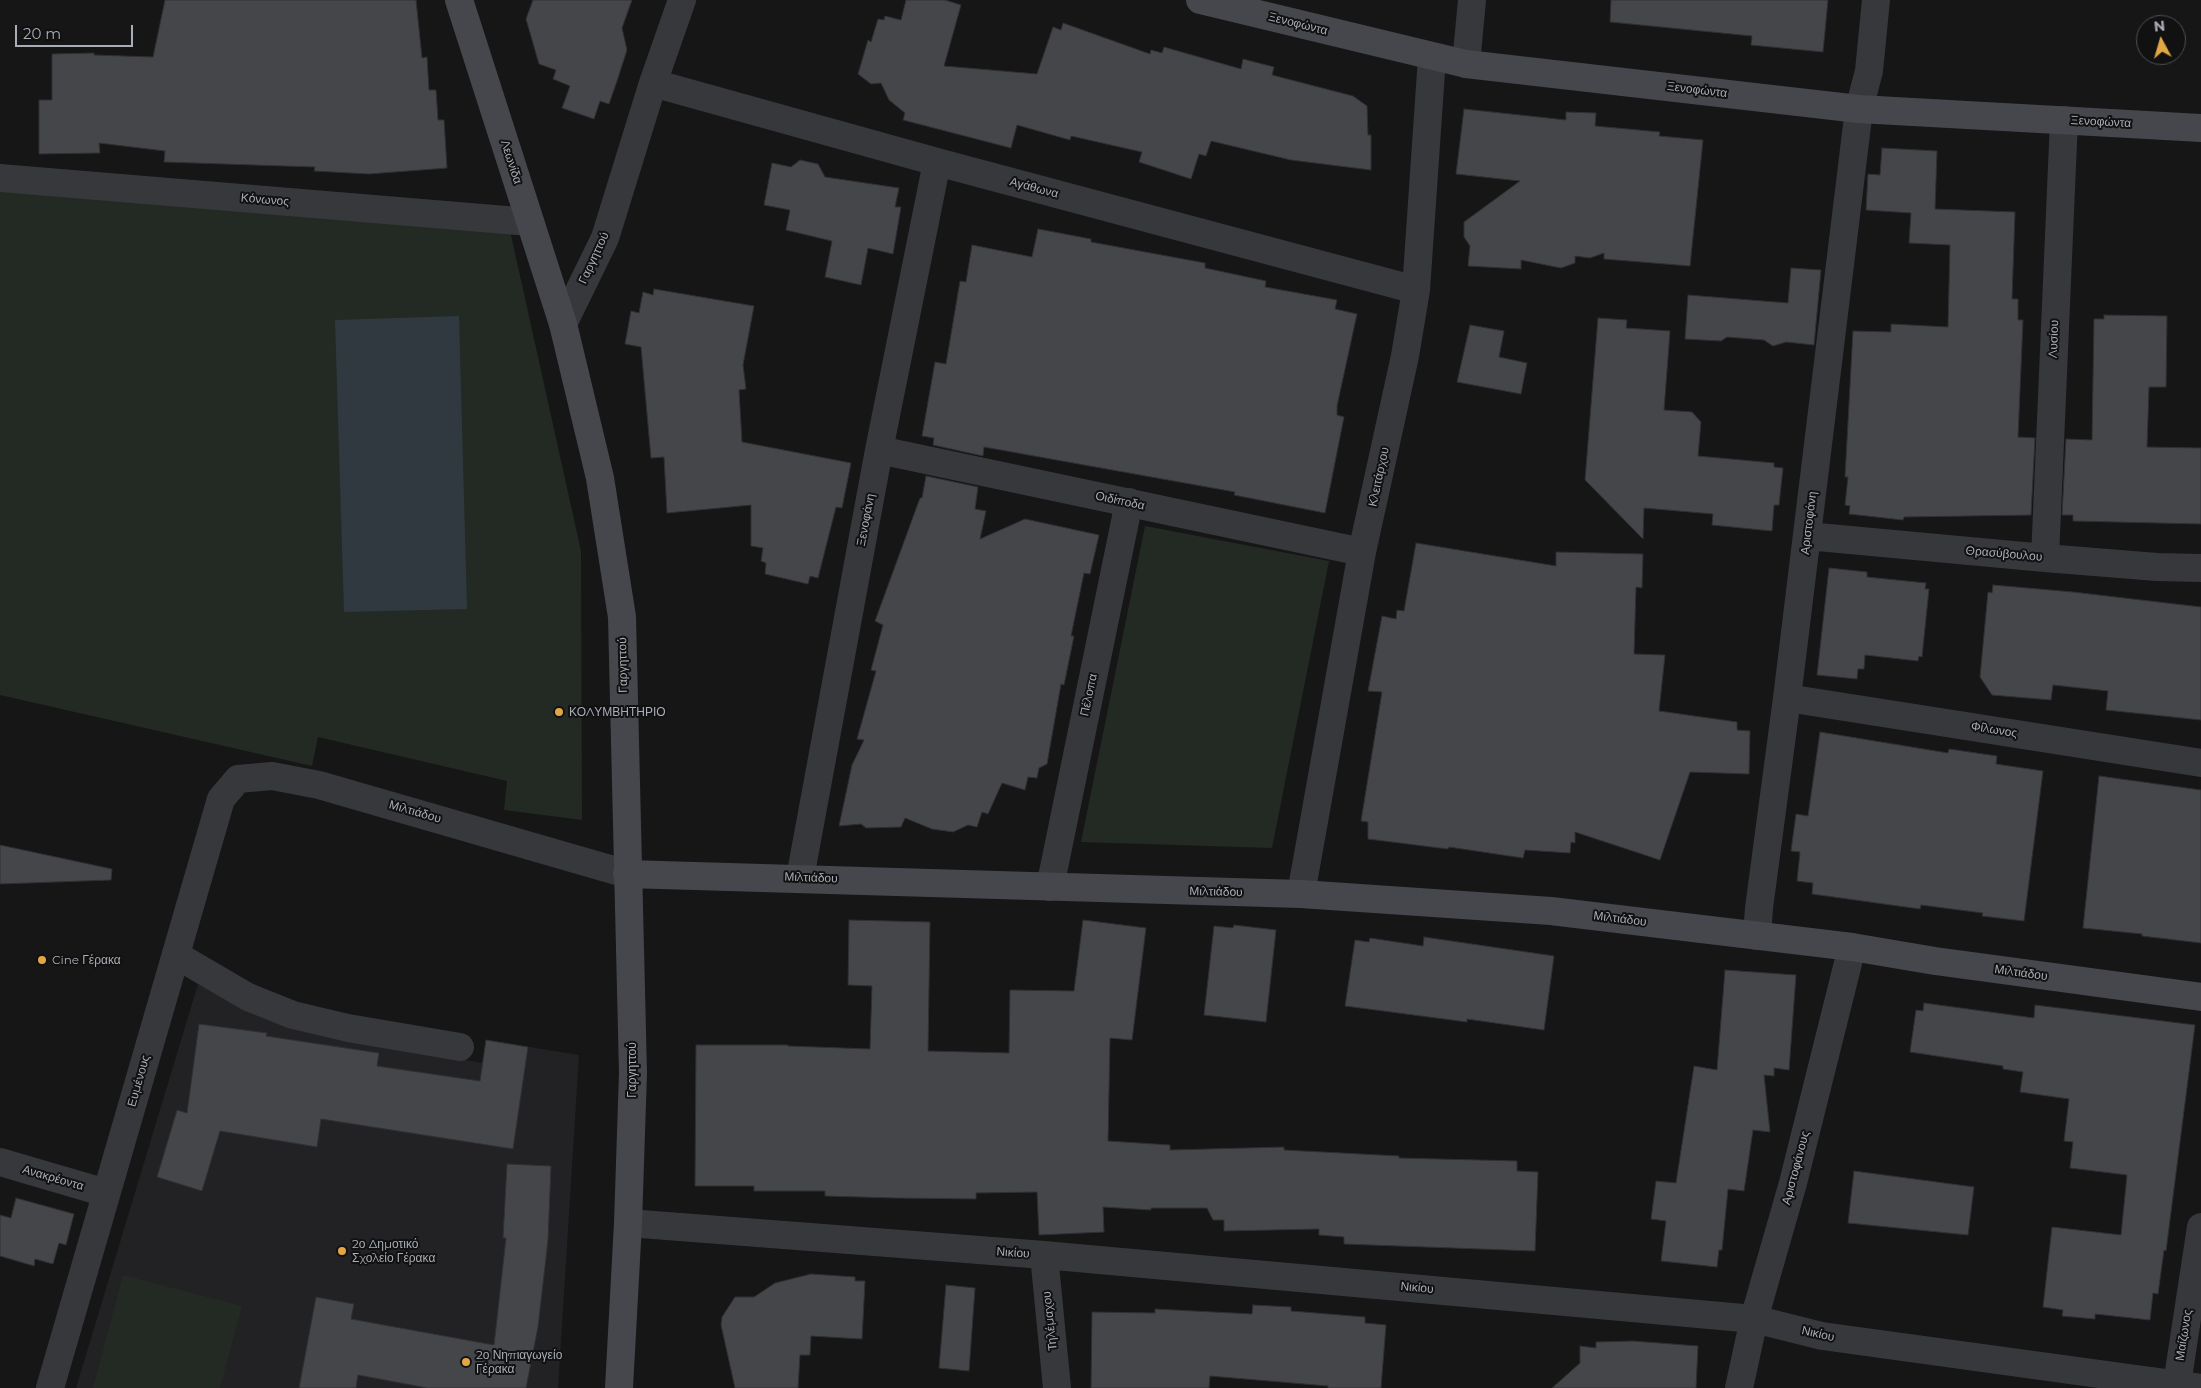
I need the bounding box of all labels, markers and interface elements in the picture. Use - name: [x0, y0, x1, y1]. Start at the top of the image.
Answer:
- street label: Ξενοφώντα: [1267, 10, 1329, 38]
- scale bar: [18, 15, 135, 47]
- north arrow: [2136, 15, 2186, 65]
- text: N: [2153, 17, 2166, 36]
- text: 20 m: [23, 24, 61, 43]
- street label: Ξενοφώντα: [1666, 79, 1728, 101]
- street label: Ξενοφώντα: [2070, 113, 2132, 131]
- street label: Λεωνίδα: [497, 138, 525, 186]
- street label: Αγάθωνα: [1008, 175, 1060, 201]
- street label: Κόνωνος: [240, 191, 290, 209]
- street label: Γαργηττού: [576, 230, 612, 286]
- street label: Λυσίου: [2046, 320, 2062, 358]
- street label: Κλειτάρχου: [1366, 446, 1392, 508]
- street label: Οιδίποδα: [1094, 489, 1146, 513]
- street label: Αριστοφάνη: [1798, 491, 1820, 555]
- street label: Ξενοφάνη: [854, 493, 878, 547]
- street label: Θρασύβουλου: [1965, 543, 2043, 565]
- street label: Γαργηττού: [615, 637, 631, 693]
- street label: Πέλοπα: [1078, 673, 1100, 717]
- place label: ΚΟΛΥΜΒΗΤΗΡΙΟ: [569, 705, 666, 719]
- marker: ΚΟΛΥΜΒΗΤΗΡΙΟ: [553, 706, 565, 718]
- street label: Φίλωνος: [1970, 719, 2018, 741]
- street label: Μιλτιάδου: [387, 798, 443, 826]
- street label: Μιλτιάδου: [784, 870, 838, 886]
- street label: Μιλτιάδου: [1189, 884, 1243, 900]
- street label: Μιλτιάδου: [1593, 909, 1647, 929]
- place label: Cine Γέρακα: [52, 953, 121, 967]
- marker: Cine Γέρακα: [36, 954, 48, 966]
- street label: Μιλτιάδου: [1994, 962, 2048, 984]
- street label: Γαργηττού: [625, 1042, 639, 1098]
- street label: Ευμένους: [125, 1054, 153, 1108]
- street label: Αριστοφάνους: [1779, 1129, 1813, 1207]
- street label: Ανακρέοντα: [21, 1162, 85, 1194]
- place label: 2ο Δημοτικό Σχολείο Γέρακα: [352, 1237, 435, 1265]
- marker: 2ο Δημοτικό Σχολείο Γέρακα: [336, 1245, 348, 1257]
- street label: Νικίου: [996, 1245, 1030, 1261]
- street label: Νικίου: [1400, 1279, 1434, 1297]
- street label: Τηλέμαχου: [1040, 1291, 1060, 1351]
- street label: Μαίζωνος: [2173, 1308, 2195, 1362]
- street label: Νικίου: [1800, 1323, 1836, 1345]
- place label: 2ο Νηπιαγωγείο Γέρακα: [476, 1348, 562, 1376]
- marker: 2ο Νηπιαγωγείο Γέρακα: [460, 1356, 472, 1368]

